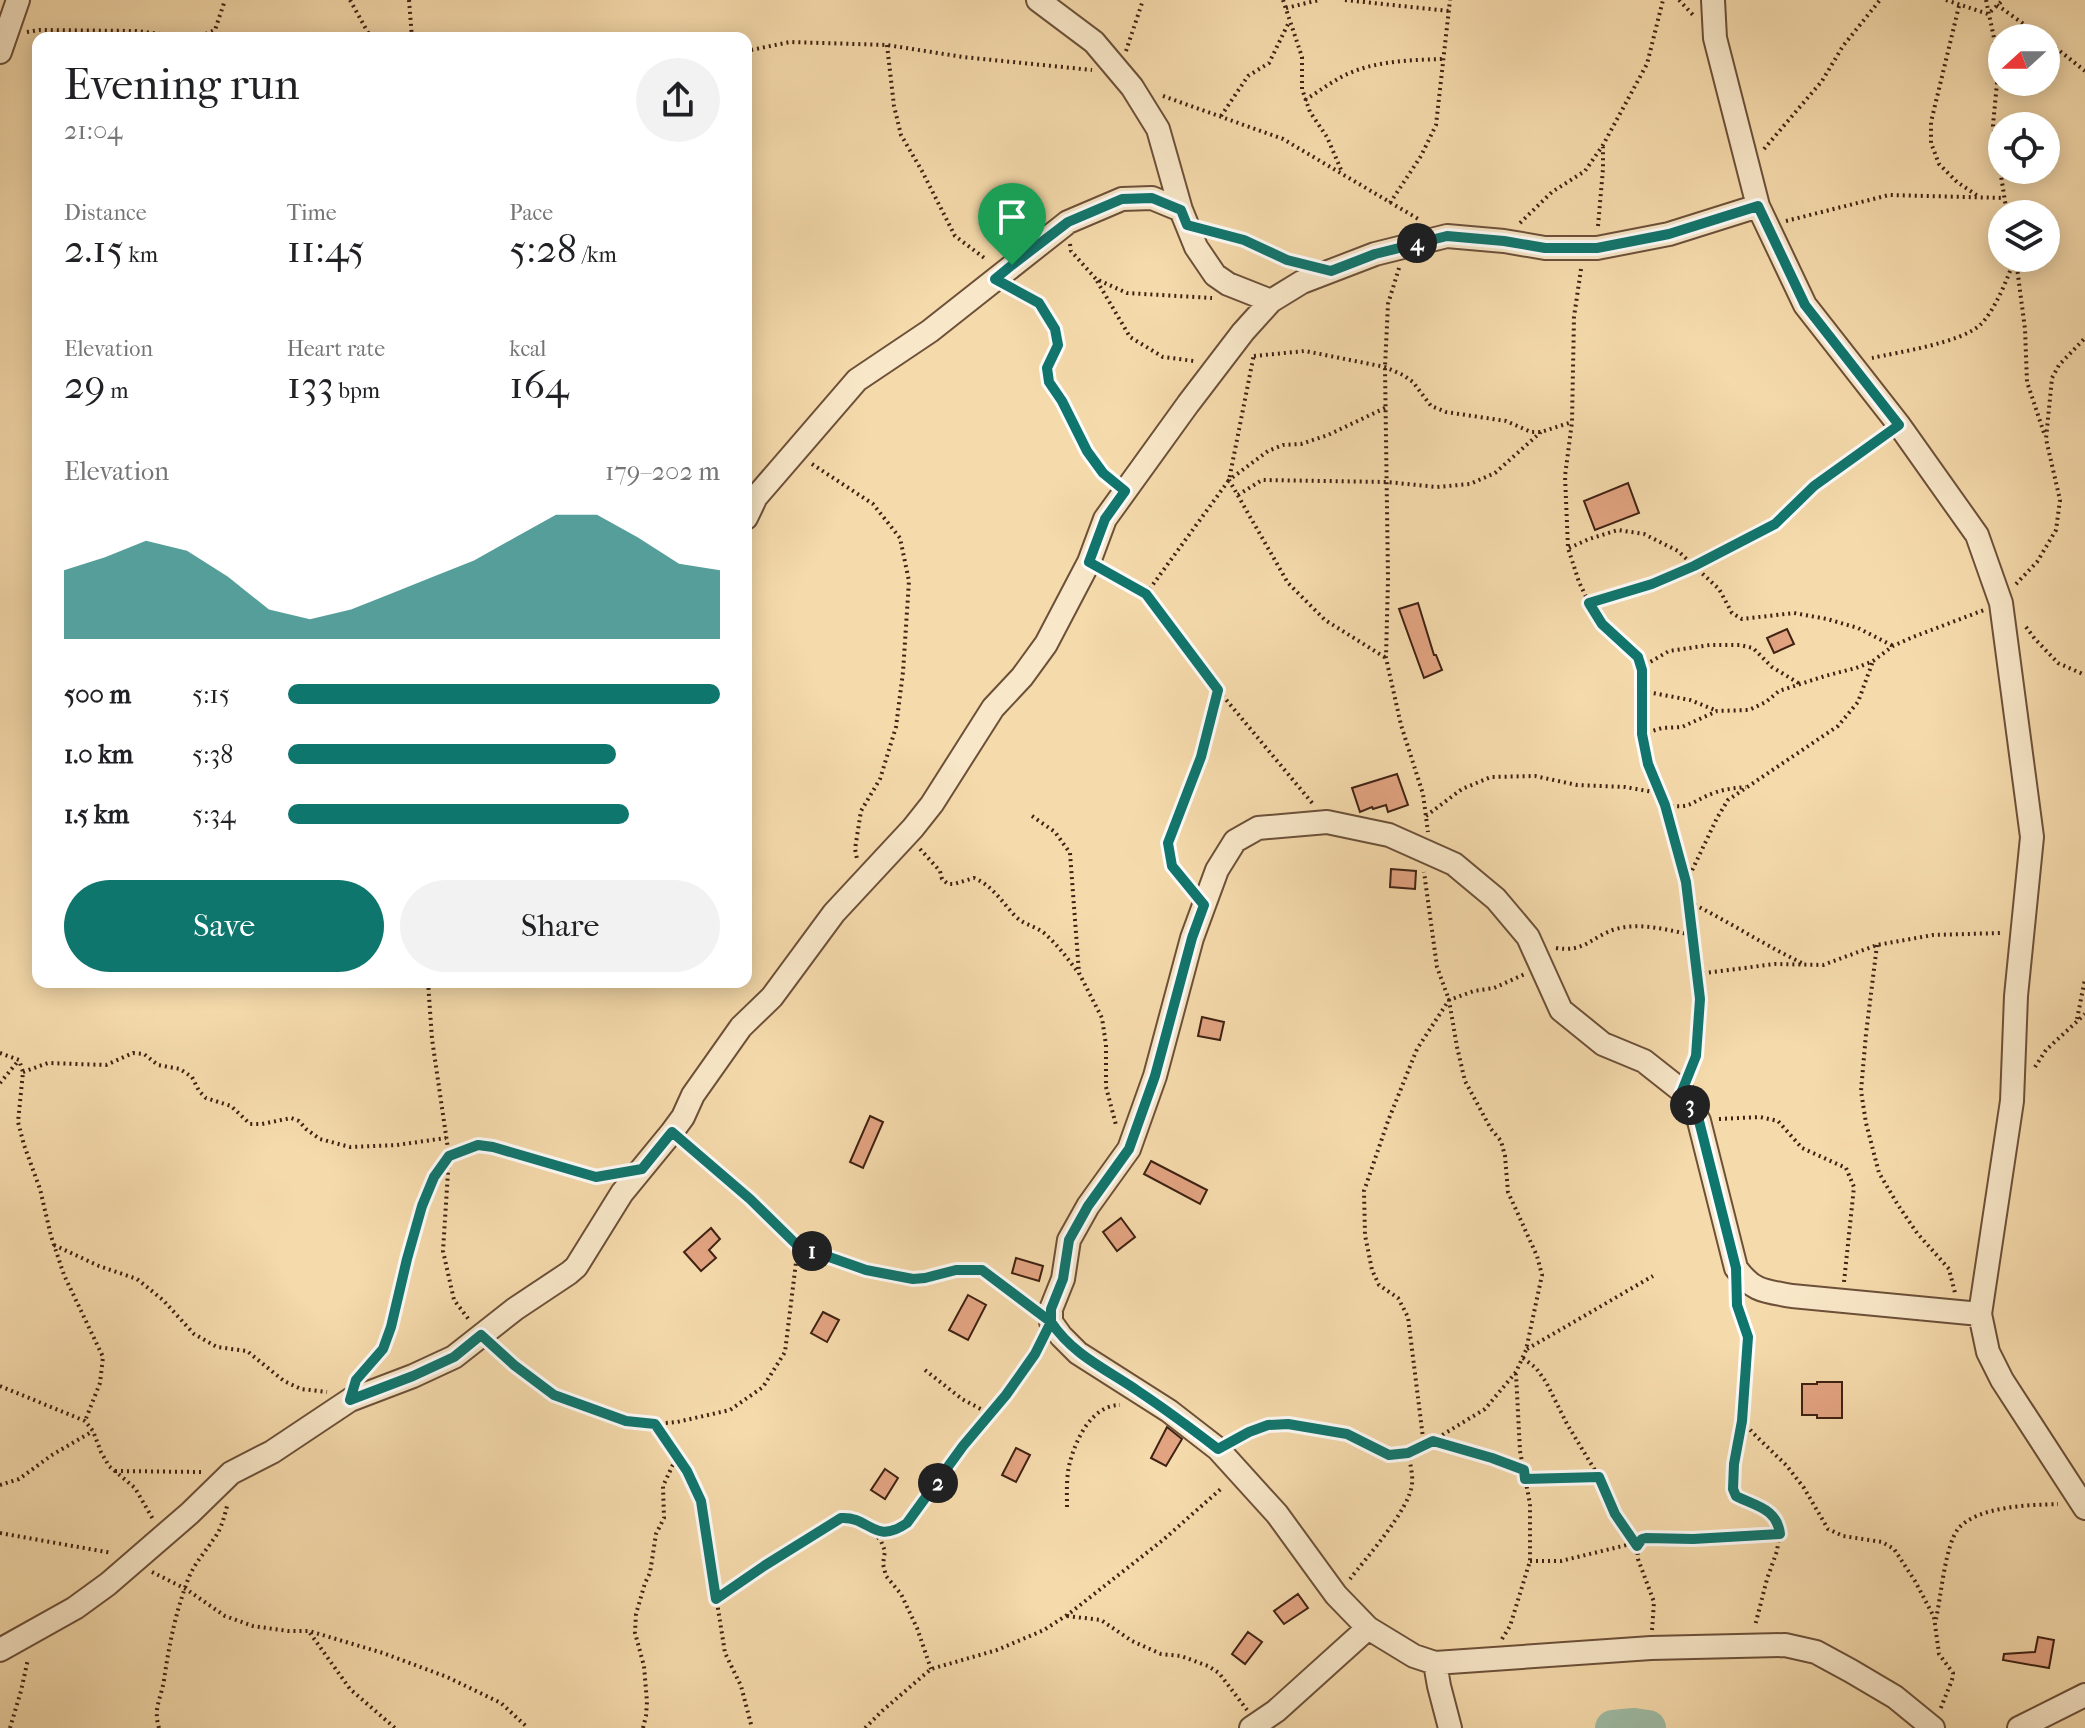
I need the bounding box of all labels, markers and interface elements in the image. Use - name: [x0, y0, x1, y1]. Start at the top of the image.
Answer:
- north arrow: [1988, 24, 2060, 96]
- map controls: [1988, 24, 2060, 272]
- button: share: [636, 58, 720, 142]
- text: Evening run: [64, 59, 299, 110]
- button: locate: [1988, 112, 2060, 184]
- text: 21:04: [64, 115, 122, 146]
- pin: [978, 183, 1046, 265]
- icon: arrive: [990, 195, 1034, 239]
- text: Distance: [64, 200, 147, 226]
- text: Time: [287, 200, 337, 226]
- text: Pace: [509, 200, 553, 226]
- button: layers: [1988, 200, 2060, 272]
- pin: 4: [1397, 223, 1437, 263]
- text: 2.15: [64, 226, 124, 272]
- text: 11:45: [287, 226, 365, 272]
- text: 5:28: [509, 226, 577, 272]
- text: 4: [1411, 230, 1424, 256]
- text: km: [124, 242, 158, 268]
- text: /km: [577, 242, 617, 268]
- text: Elevation: [64, 336, 153, 362]
- text: Heart rate: [287, 336, 385, 362]
- text: kcal: [509, 336, 546, 362]
- text: 29: [64, 362, 106, 408]
- text: 133: [287, 362, 334, 408]
- text: 164: [509, 362, 569, 408]
- text: m: [106, 378, 129, 404]
- text: bpm: [334, 378, 380, 404]
- text: Elevation: [64, 456, 169, 487]
- text: 179–202 m: [605, 456, 720, 487]
- text: 500 m: [64, 679, 131, 710]
- text: 5:15: [192, 679, 230, 710]
- text: 1.0 km: [64, 739, 133, 770]
- text: 5:38: [192, 739, 233, 770]
- text: 1.5 km: [64, 799, 129, 830]
- text: 5:34: [192, 799, 236, 830]
- button: Save: [64, 880, 384, 972]
- button: Share: [400, 880, 720, 972]
- pin: 3: [1670, 1085, 1710, 1125]
- text: 3: [1685, 1092, 1695, 1118]
- pin: 1: [792, 1231, 832, 1271]
- text: 1: [808, 1238, 816, 1264]
- pin: 2: [918, 1463, 958, 1503]
- text: 2: [932, 1470, 944, 1496]

